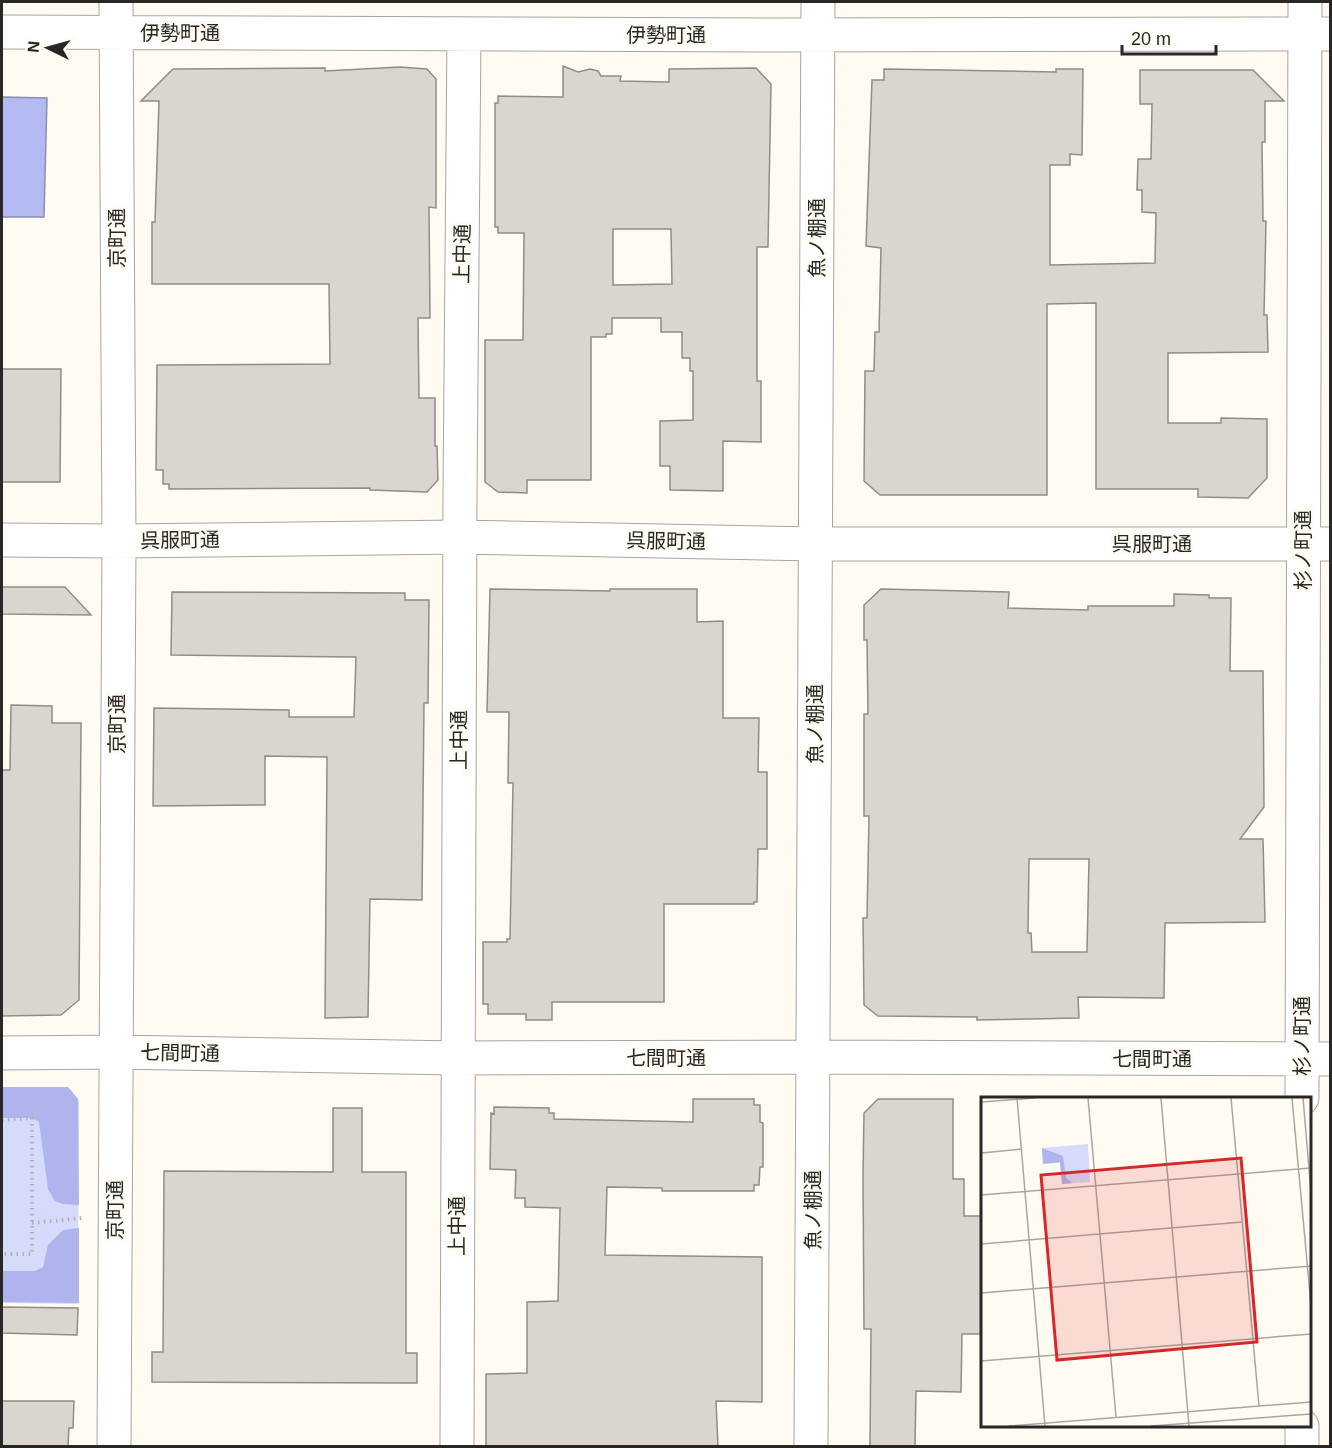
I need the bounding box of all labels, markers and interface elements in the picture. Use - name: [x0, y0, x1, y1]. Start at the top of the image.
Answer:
- north arrow: [18, 18, 78, 78]
- scale bar: [1122, 18, 1216, 56]
- street label: 伊勢町通: [140, 22, 220, 44]
- street label: 伊勢町通: [626, 24, 706, 46]
- text: 20 m: [1131, 29, 1171, 49]
- text: N: [25, 40, 43, 53]
- street label: 魚ノ棚通: [806, 198, 828, 278]
- street label: 京町通: [106, 208, 128, 268]
- street label: 上中通: [450, 224, 474, 284]
- street label: 杉ノ町通: [1292, 510, 1314, 590]
- street label: 呉服町通: [140, 528, 220, 552]
- street label: 呉服町通: [626, 529, 706, 553]
- street label: 呉服町通: [1112, 533, 1192, 555]
- street label: 魚ノ棚通: [804, 684, 826, 764]
- street label: 京町通: [106, 694, 128, 754]
- street label: 上中通: [448, 710, 470, 770]
- street label: 杉ノ町通: [1291, 996, 1313, 1076]
- street label: 七間町通: [140, 1041, 220, 1065]
- street label: 七間町通: [626, 1047, 706, 1069]
- street label: 七間町通: [1112, 1048, 1192, 1070]
- inset map: [981, 1097, 1311, 1427]
- street label: 魚ノ棚通: [802, 1170, 824, 1250]
- street label: 京町通: [104, 1180, 126, 1240]
- street label: 上中通: [446, 1196, 468, 1256]

